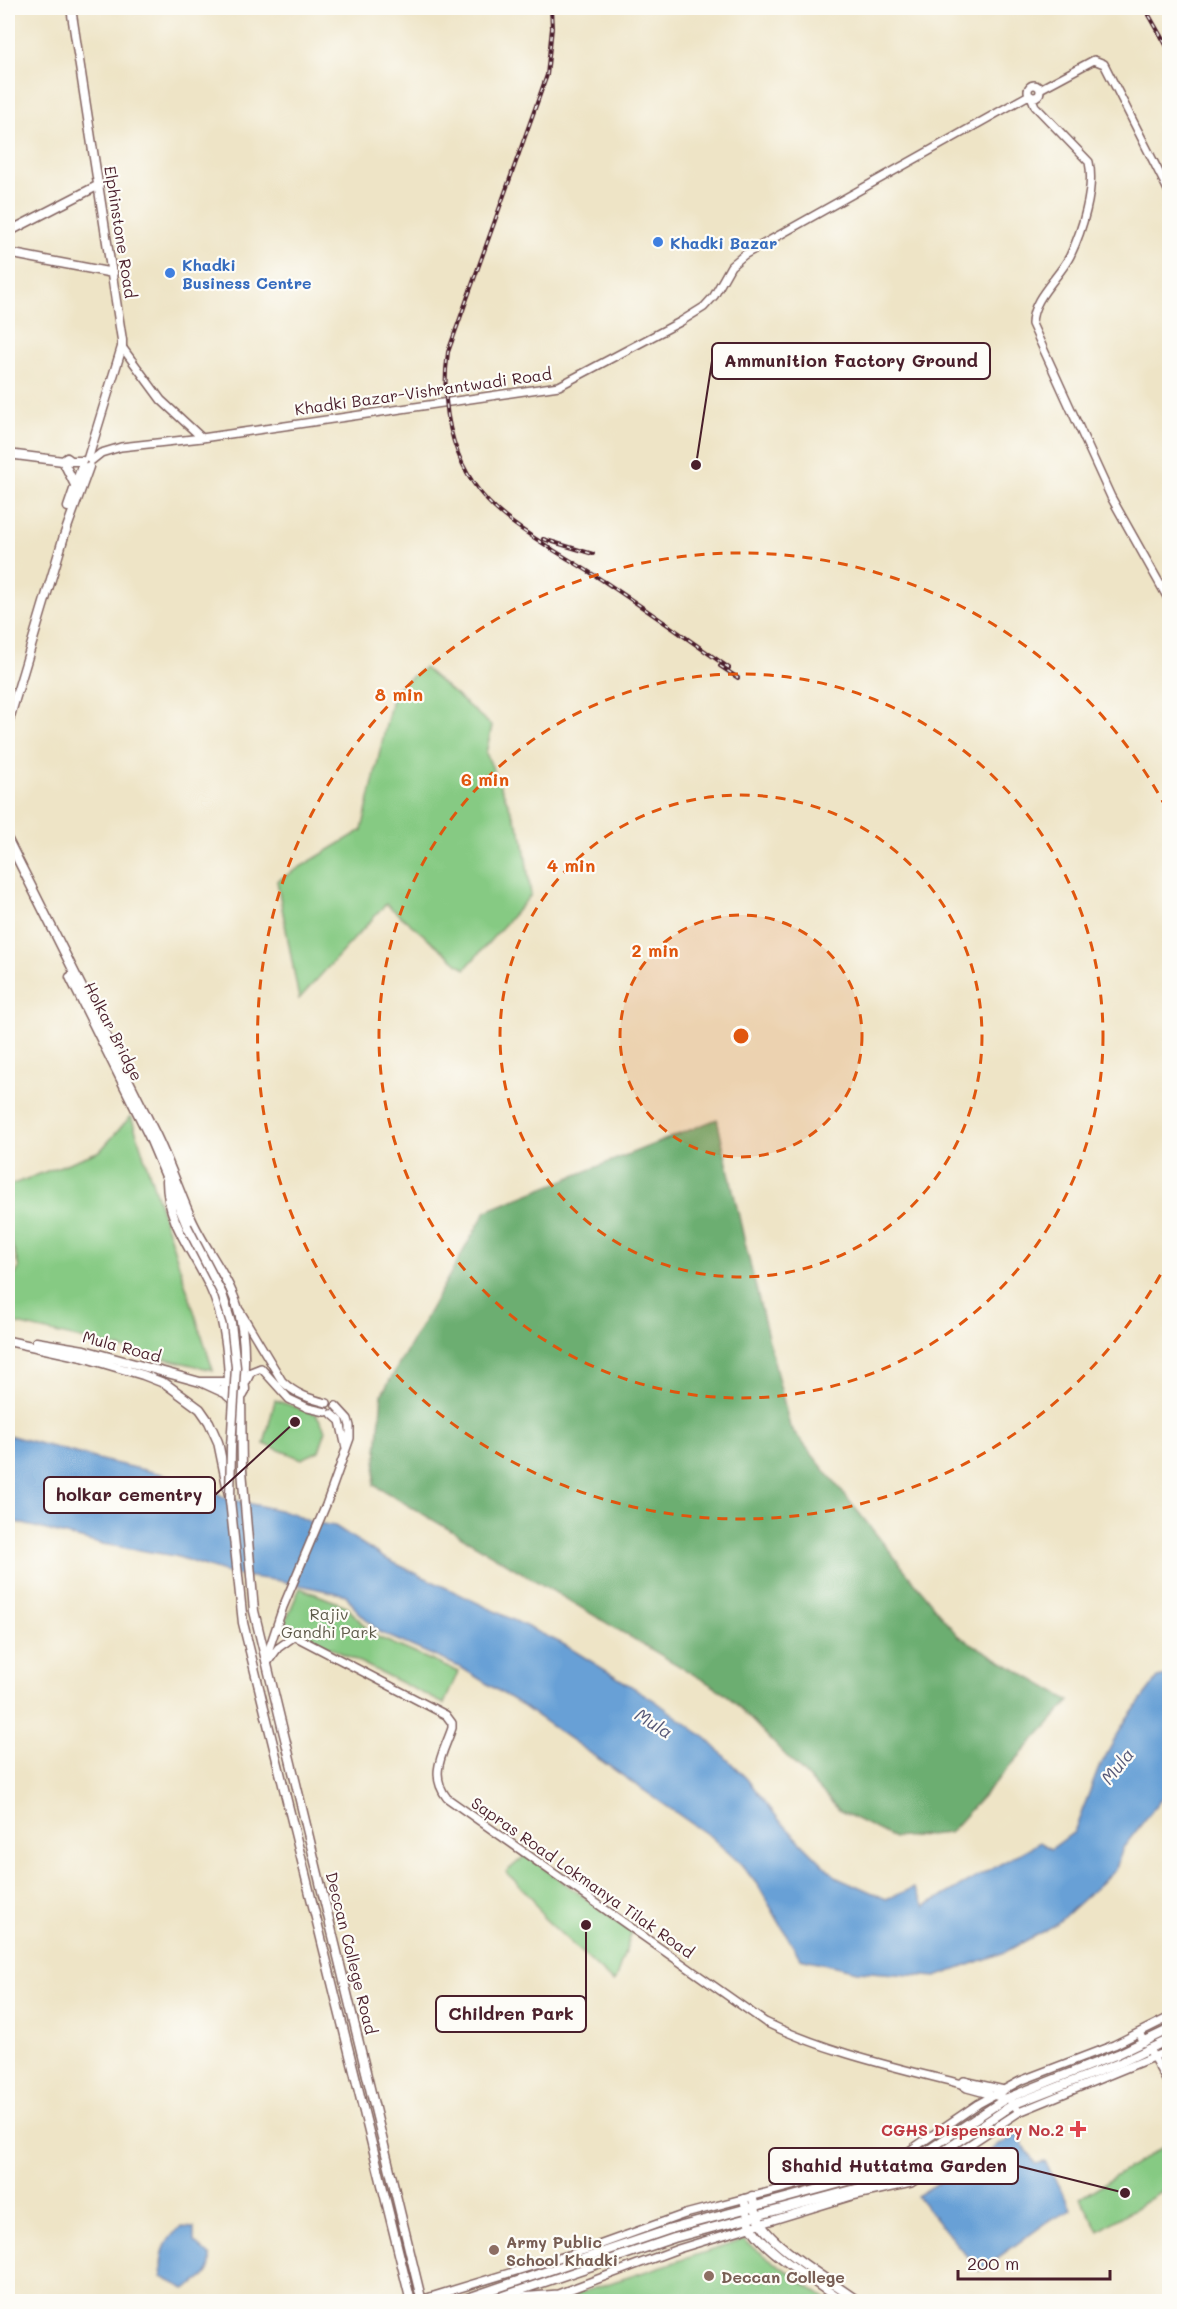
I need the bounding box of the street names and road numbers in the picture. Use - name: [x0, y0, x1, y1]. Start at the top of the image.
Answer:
- street label: Elphinstone Road: [100, 164, 142, 300]
- street label: Khadki Bazar-Vishrantwadi Road: [293, 363, 553, 419]
- street label: Holkar Bridge: [80, 978, 148, 1084]
- street label: Mula Road: [80, 1325, 164, 1367]
- street label: Sapras Road Lokmanya Tilak Road: [467, 1792, 699, 1962]
- street label: Deccan College Road: [322, 1870, 382, 2036]

